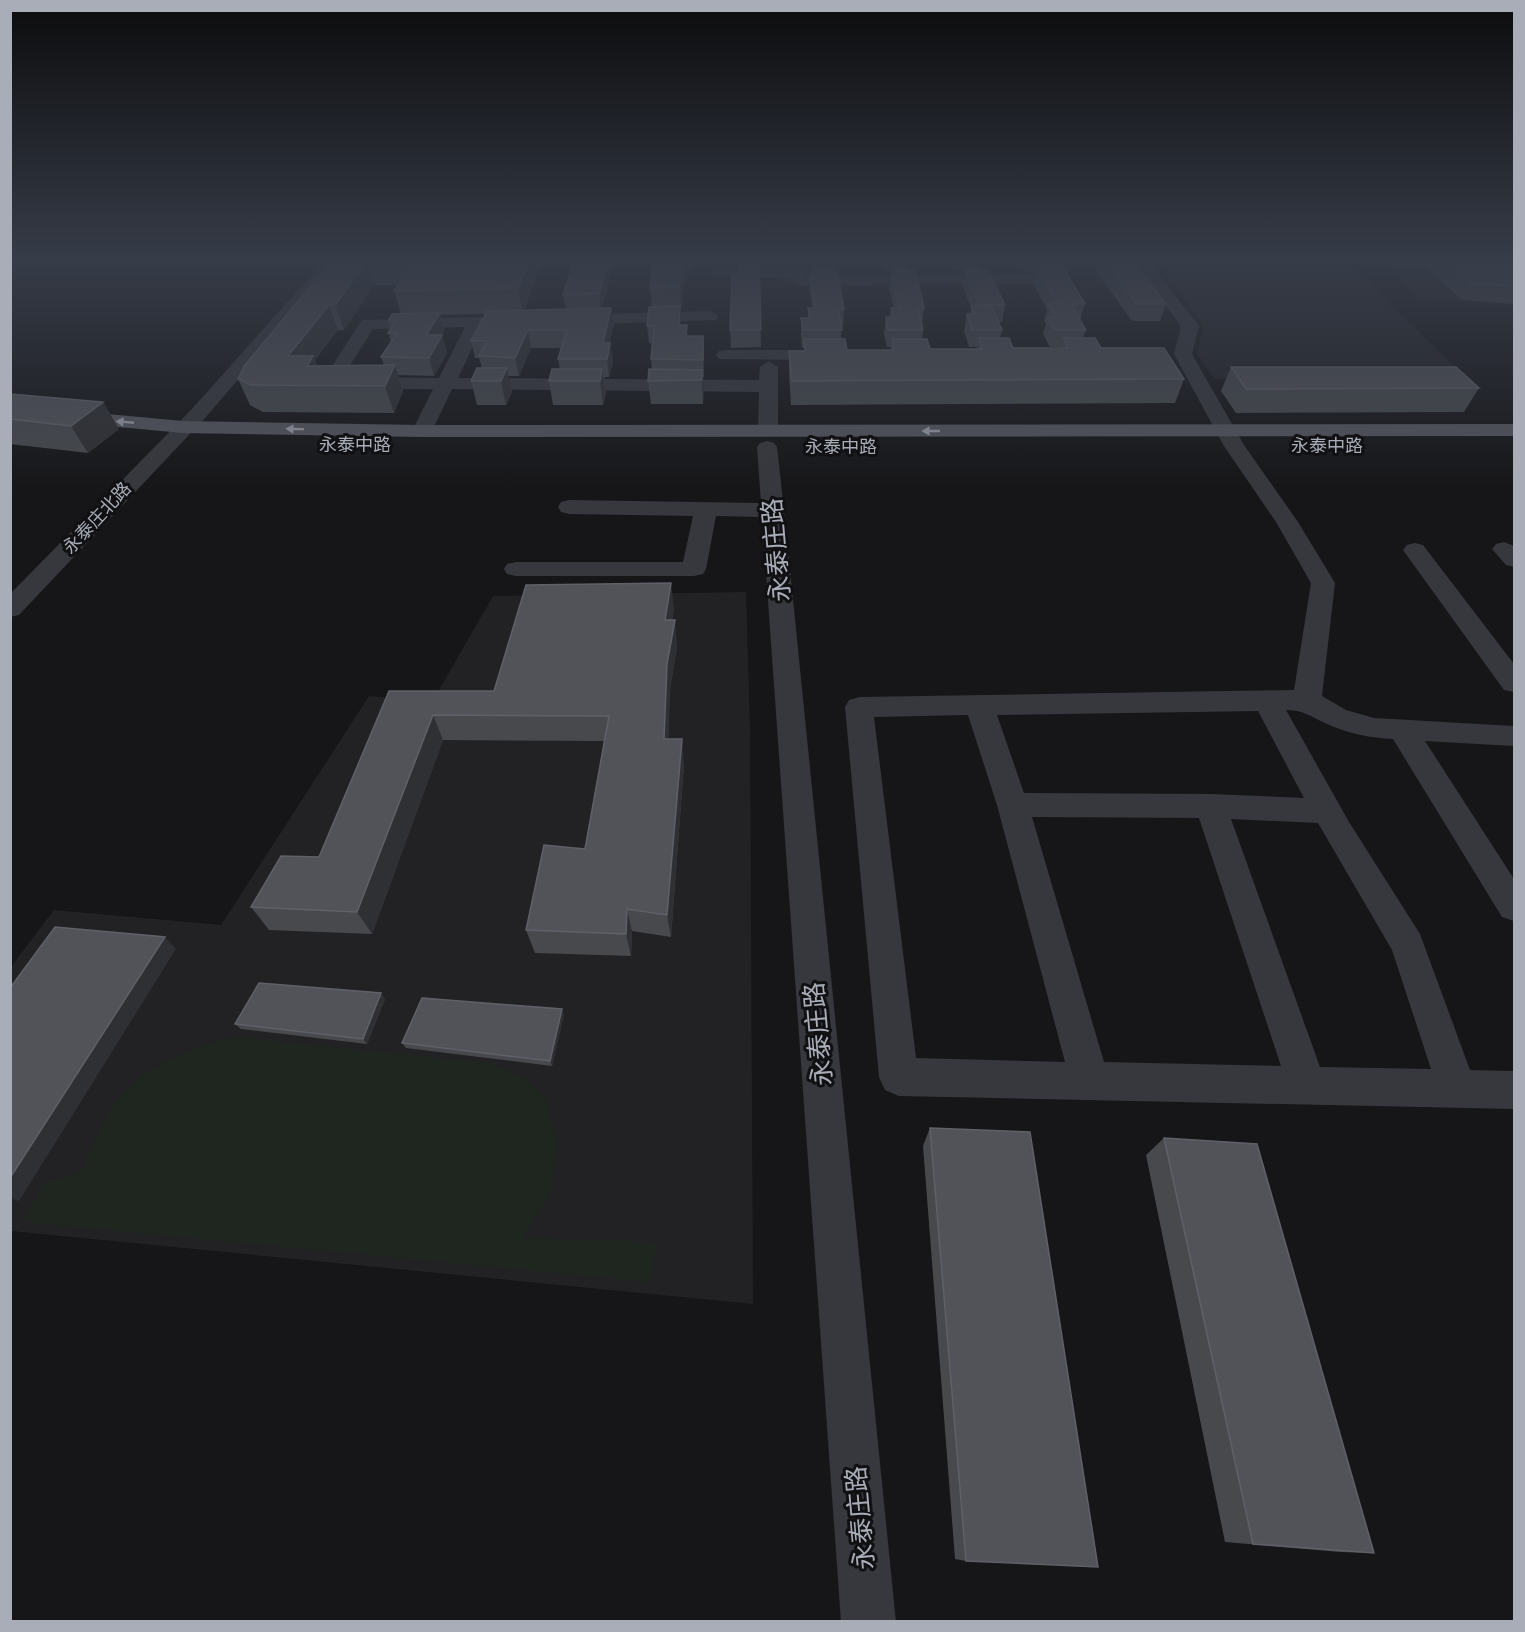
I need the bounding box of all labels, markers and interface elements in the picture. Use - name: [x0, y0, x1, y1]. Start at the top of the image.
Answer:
- one-way arrow: [115, 417, 134, 427]
- one-way arrow: [286, 424, 305, 434]
- one-way arrow: [922, 426, 941, 436]
- street label: 永泰中路: [319, 433, 391, 456]
- street label: 永泰中路: [1291, 434, 1363, 457]
- street label: 永泰中路: [805, 435, 877, 458]
- street label: 永泰庄北路: [58, 477, 136, 558]
- street label: 永泰庄路: [755, 497, 796, 603]
- street label: 永泰庄路: [797, 981, 838, 1087]
- street label: 永泰庄路: [839, 1465, 880, 1571]

